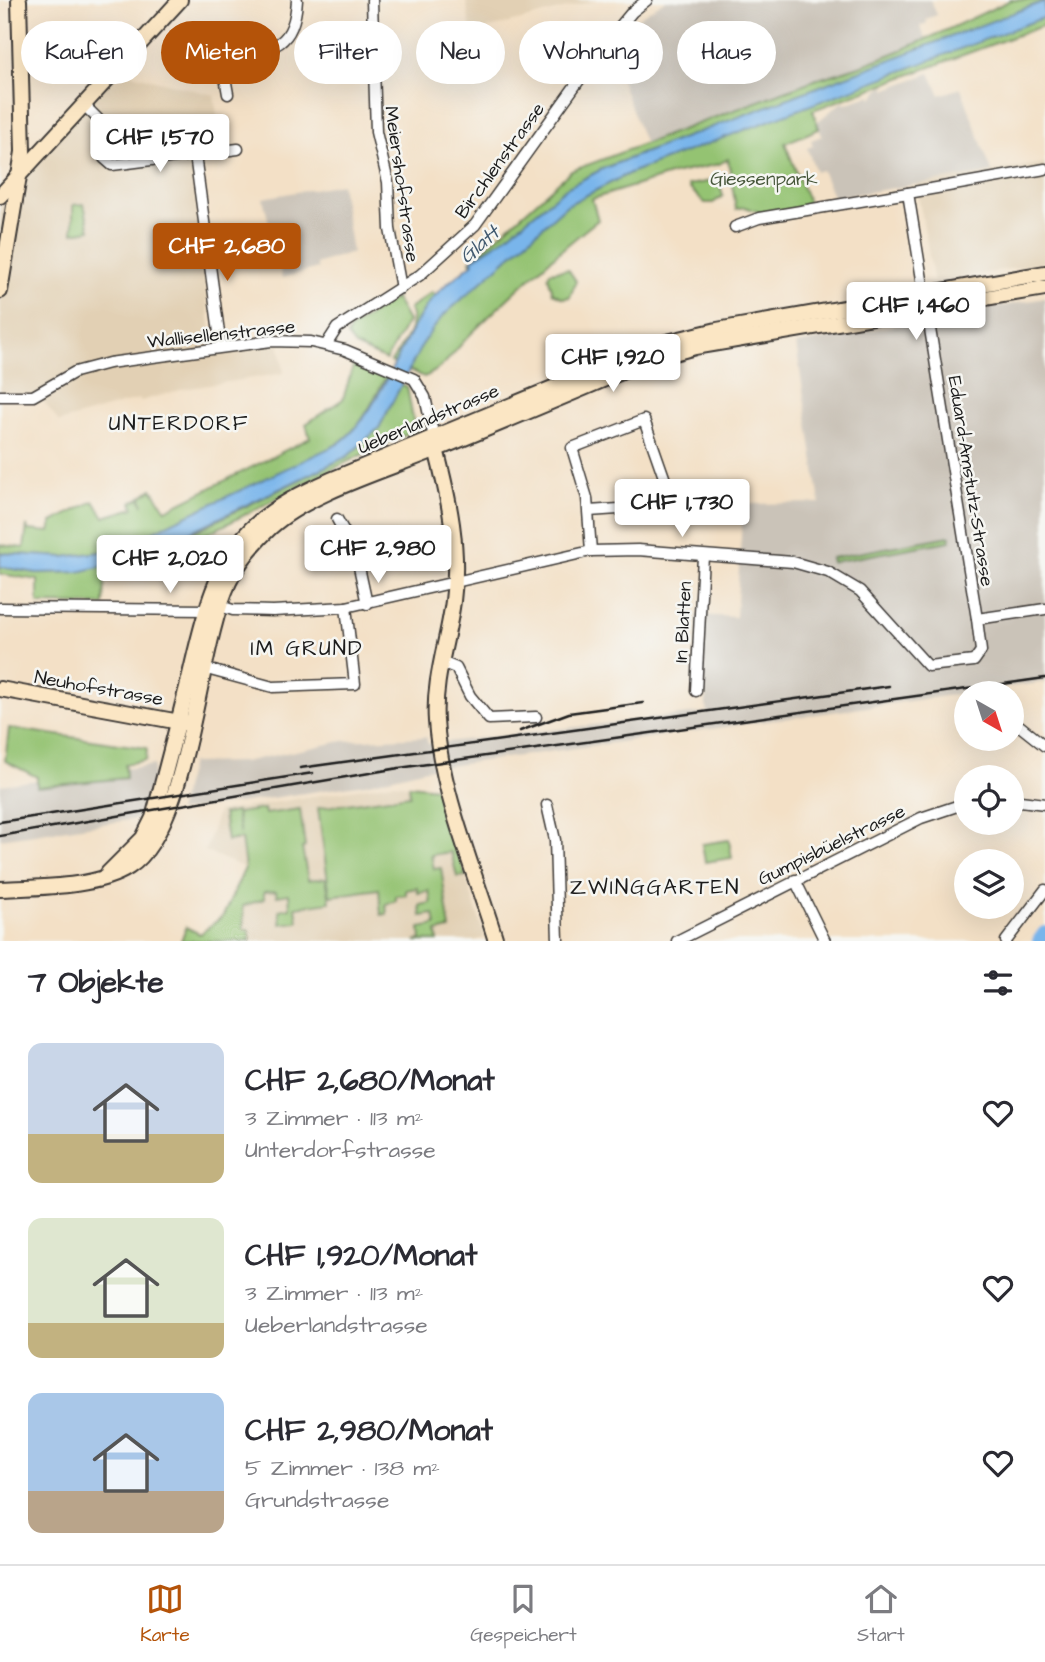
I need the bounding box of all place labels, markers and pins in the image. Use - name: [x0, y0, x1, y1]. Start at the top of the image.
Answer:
- pin: CHF 1,570: [80, 114, 240, 174]
- pin: CHF 2,680: [147, 224, 307, 283]
- pin: CHF 1,460: [836, 282, 996, 342]
- pin: CHF 1,920: [533, 334, 693, 394]
- pin: CHF 1,730: [602, 480, 762, 539]
- pin: CHF 2,980: [298, 526, 458, 585]
- pin: CHF 2,020: [90, 536, 250, 595]

